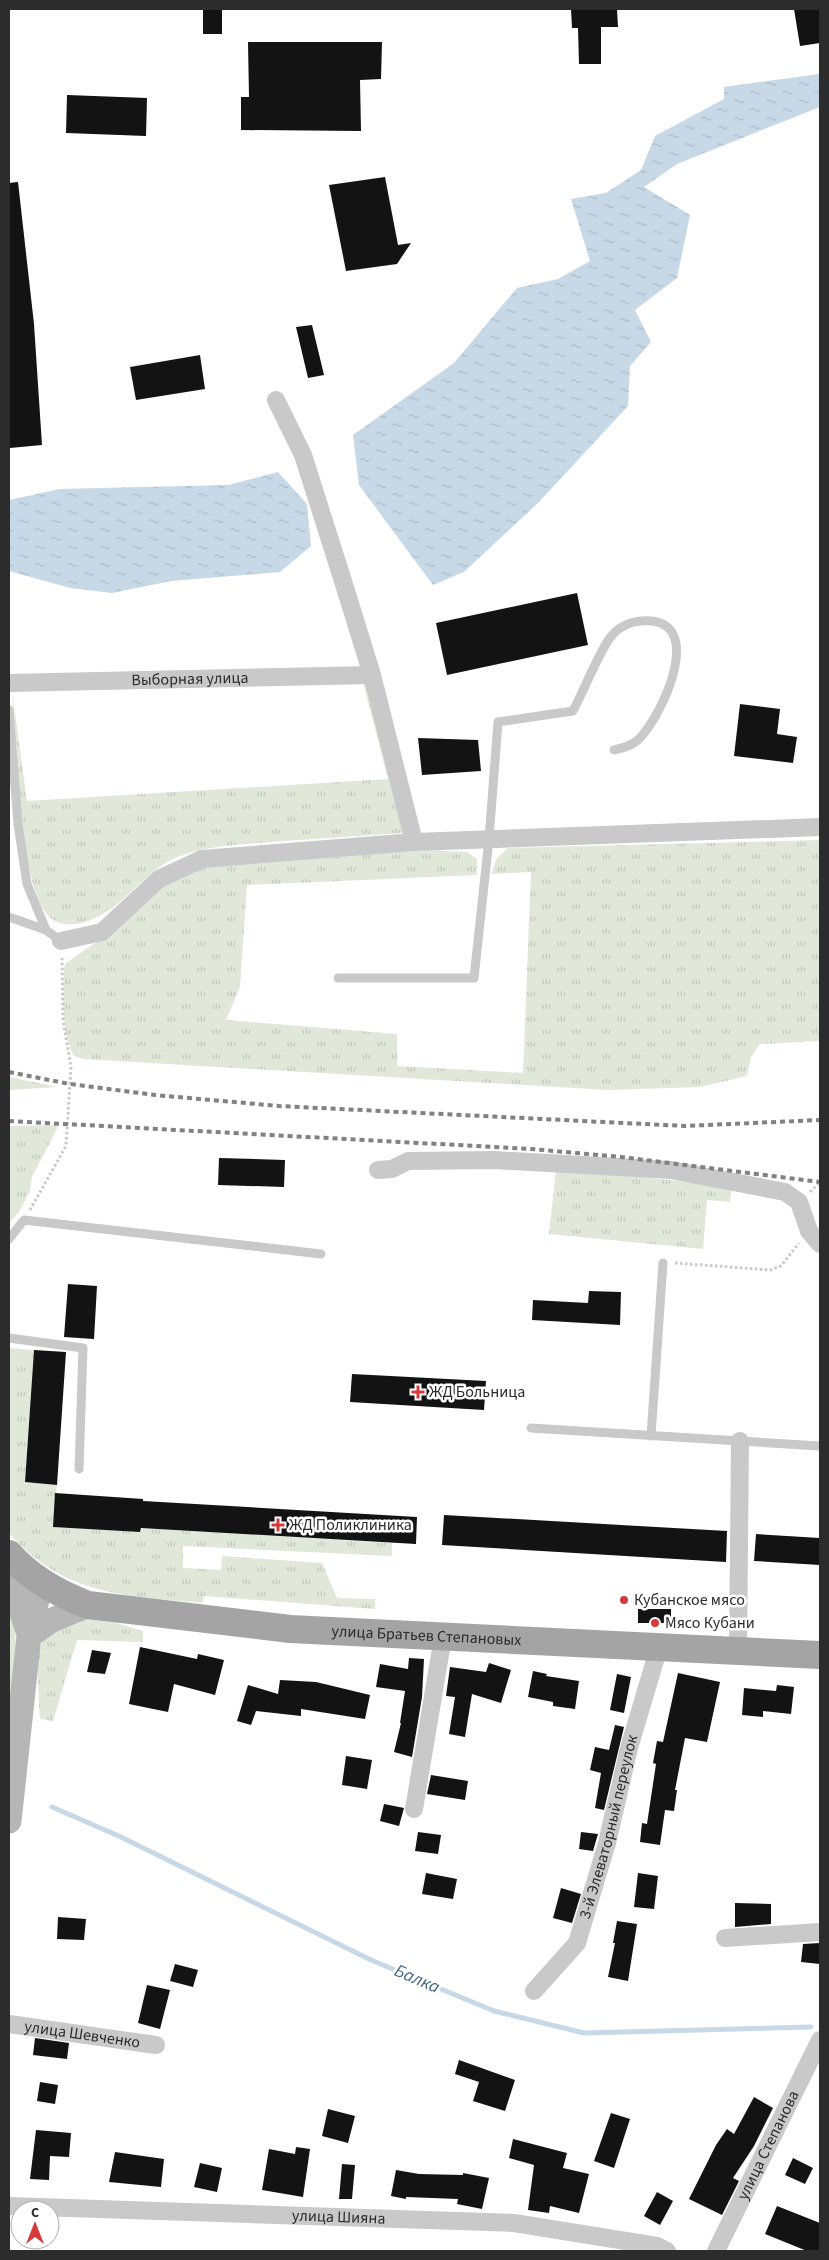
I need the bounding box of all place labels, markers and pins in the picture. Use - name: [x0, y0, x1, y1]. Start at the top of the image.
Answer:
- place label: ЖД Больница: [429, 1381, 525, 1403]
- marker: ЖД Больница: [411, 1385, 425, 1399]
- place label: ЖД Поликлиника: [289, 1514, 412, 1536]
- marker: ЖД Поликлиника: [271, 1518, 285, 1532]
- place label: Кубанское мясо: [634, 1589, 745, 1611]
- marker: Кубанское мясо: [618, 1594, 630, 1606]
- place label: Мясо Кубани: [665, 1612, 755, 1634]
- marker: Мясо Кубани: [649, 1617, 661, 1629]

